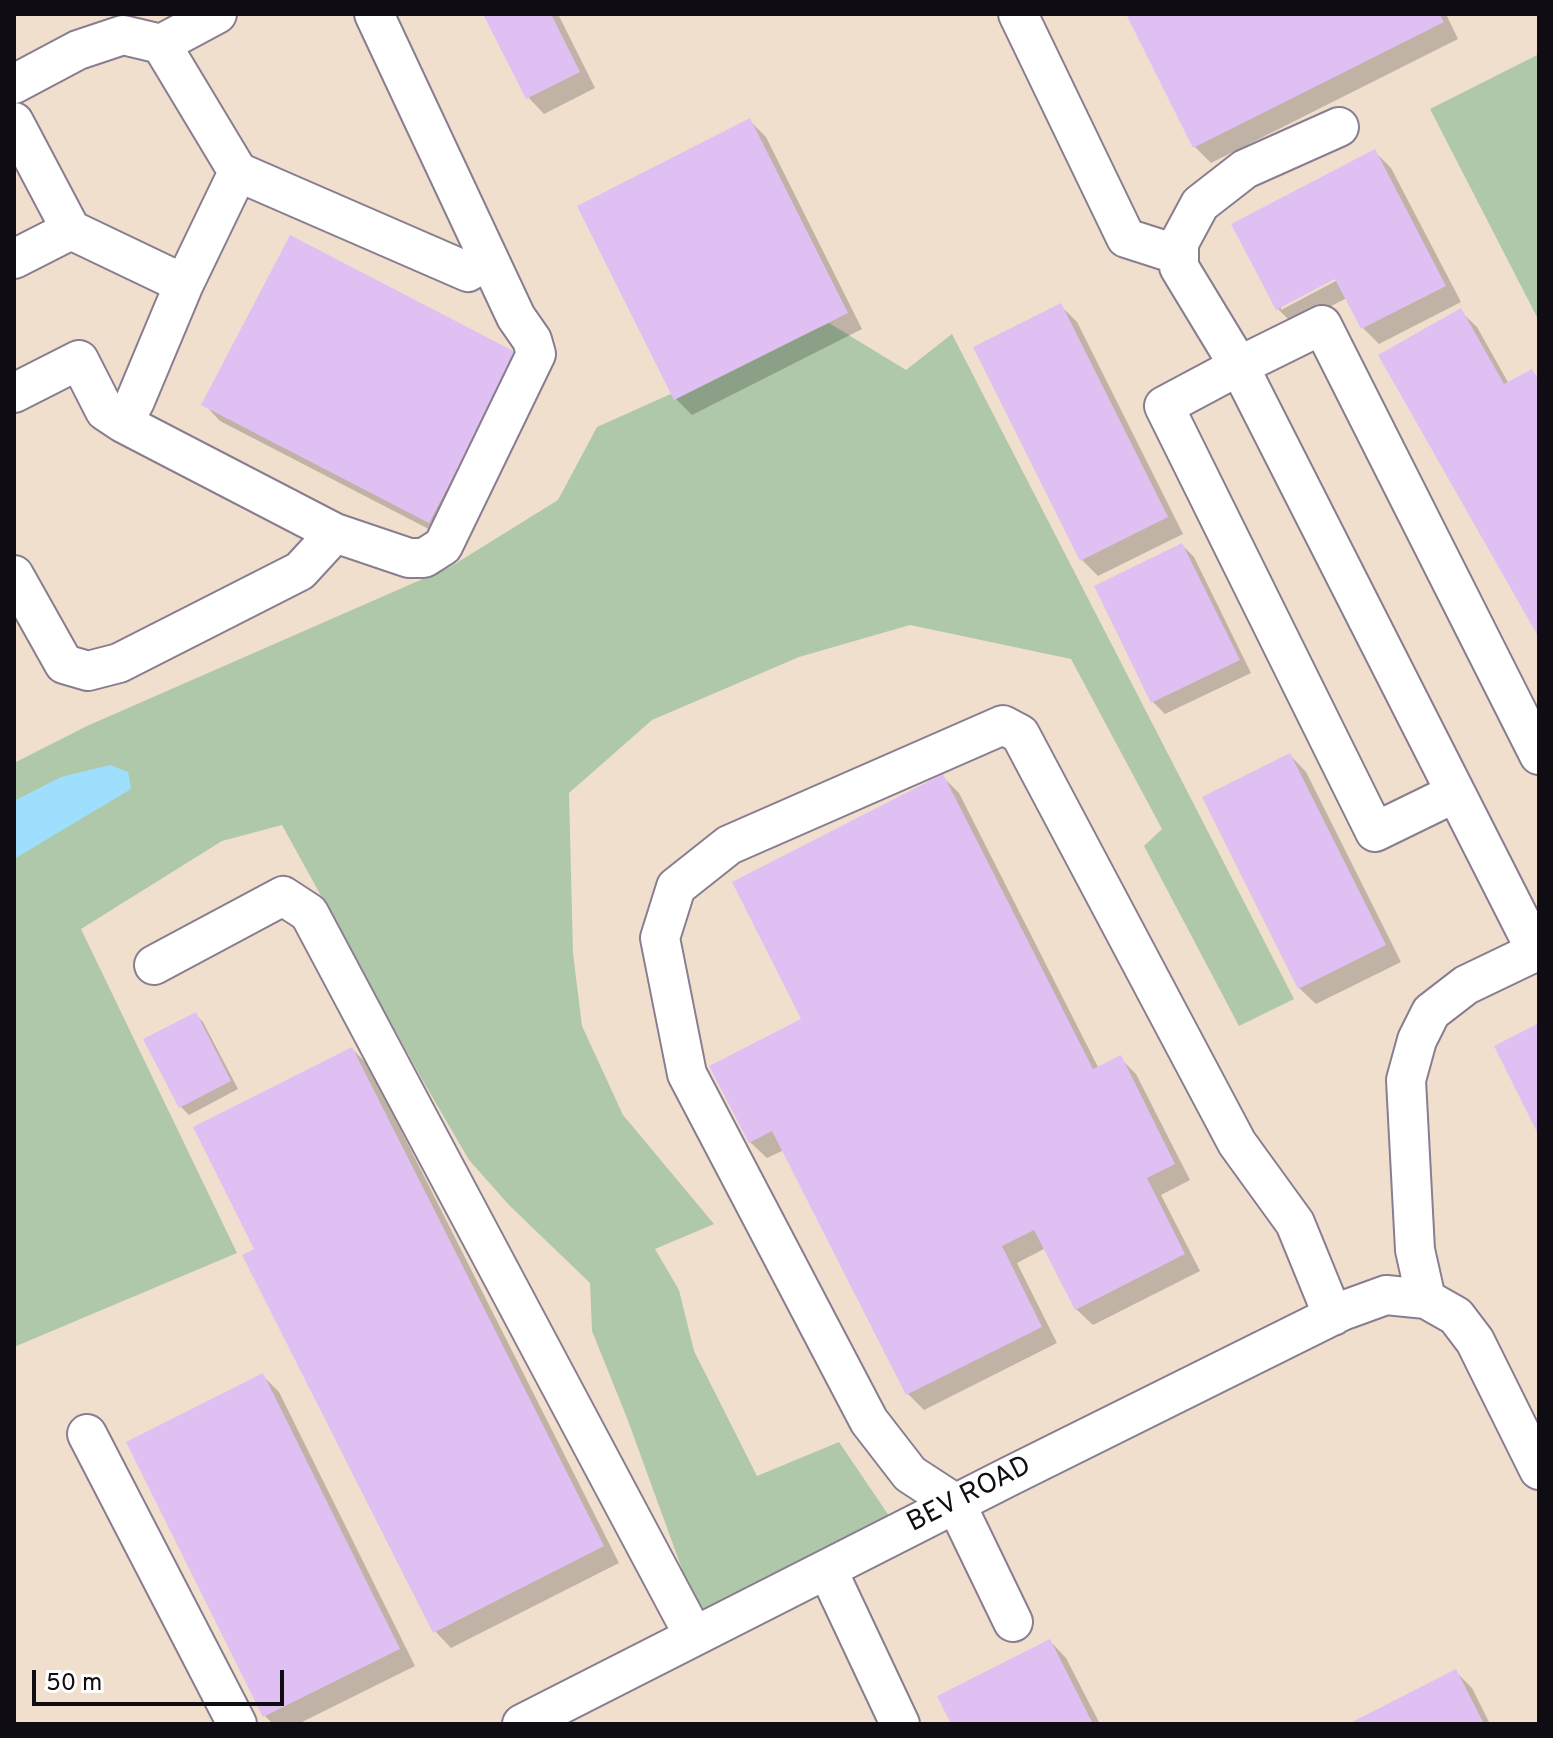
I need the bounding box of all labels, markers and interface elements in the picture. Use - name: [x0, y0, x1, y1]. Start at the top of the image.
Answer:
- street label: BEV ROAD: [902, 1450, 1038, 1542]
- scale bar: [36, 1654, 288, 1704]
- text: 50 m: [46, 1669, 102, 1699]

